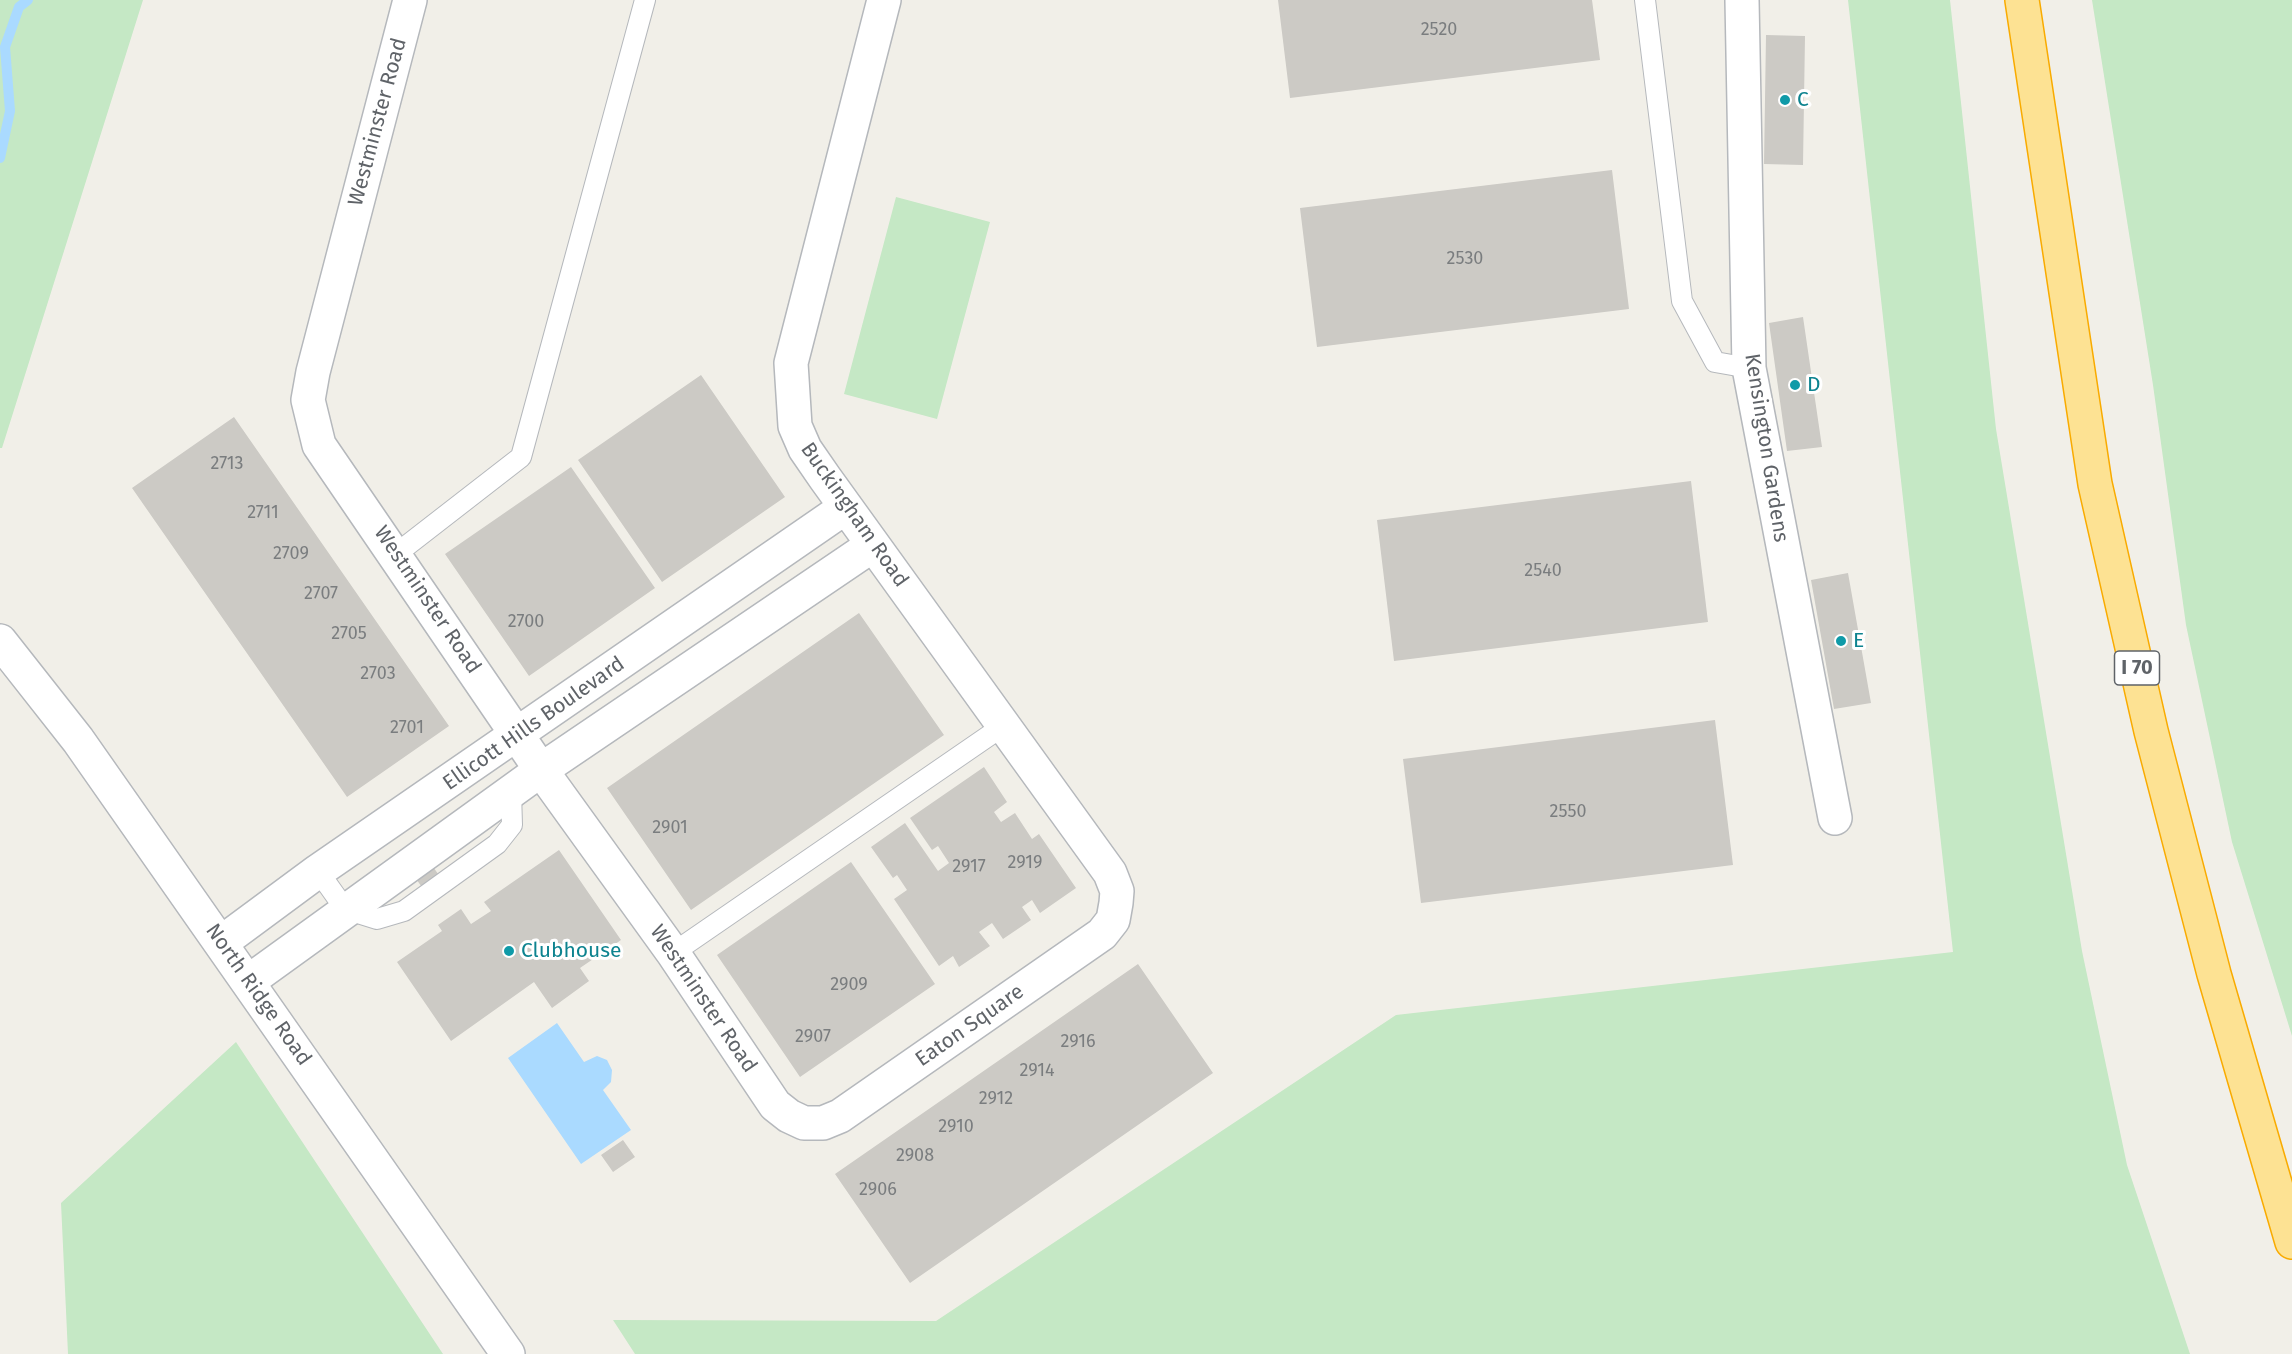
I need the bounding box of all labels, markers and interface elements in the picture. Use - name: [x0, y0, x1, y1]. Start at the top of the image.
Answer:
- house number: 2520: [1421, 19, 1457, 41]
- street label: Westminster Road: [343, 35, 413, 209]
- place label: C: [1797, 87, 1809, 113]
- marker: C: [1778, 93, 1792, 107]
- house number: 2530: [1447, 248, 1483, 270]
- street label: Kensington Gardens: [1739, 352, 1793, 544]
- place label: D: [1807, 372, 1821, 398]
- marker: D: [1788, 378, 1802, 392]
- street label: Buckingham Road: [795, 438, 913, 592]
- house number: 2713: [210, 453, 244, 475]
- house number: 2711: [247, 502, 279, 524]
- street label: Westminster Road: [368, 521, 486, 679]
- house number: 2709: [273, 543, 309, 565]
- house number: 2540: [1524, 560, 1562, 582]
- house number: 2707: [304, 583, 338, 605]
- house number: 2700: [508, 611, 544, 633]
- house number: 2705: [331, 623, 367, 645]
- place label: E: [1853, 628, 1864, 654]
- marker: E: [1834, 634, 1848, 648]
- road number: I 70: [2114, 651, 2160, 685]
- street label: Ellicott Hills Boulevard: [438, 652, 630, 796]
- house number: 2703: [360, 663, 396, 685]
- house number: 2701: [390, 717, 424, 739]
- house number: 2550: [1550, 801, 1586, 823]
- house number: 2901: [652, 817, 688, 839]
- house number: 2919: [1007, 852, 1043, 874]
- house number: 2917: [952, 856, 986, 878]
- street label: North Ridge Road: [200, 919, 316, 1071]
- street label: Westminster Road: [644, 920, 762, 1078]
- place label: Clubhouse: [521, 938, 621, 964]
- marker: Clubhouse: [502, 944, 516, 958]
- house number: 2909: [830, 974, 868, 996]
- street label: Eaton Square: [911, 979, 1029, 1073]
- house number: 2907: [795, 1026, 831, 1048]
- house number: 2916: [1060, 1031, 1096, 1053]
- house number: 2914: [1019, 1060, 1055, 1082]
- house number: 2912: [979, 1088, 1013, 1110]
- house number: 2910: [938, 1116, 974, 1138]
- house number: 2908: [896, 1145, 934, 1167]
- house number: 2906: [859, 1179, 897, 1201]

